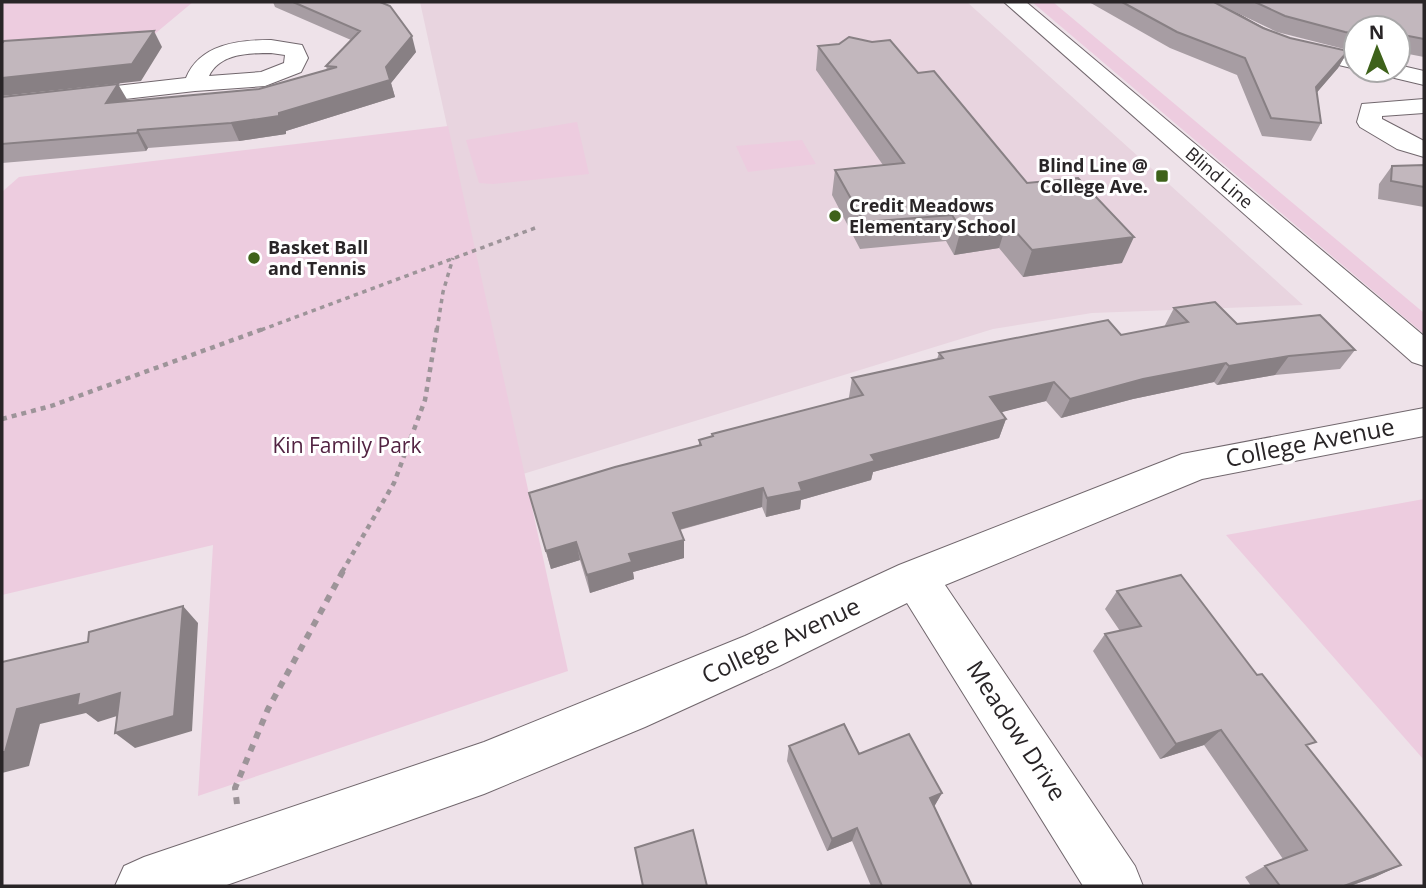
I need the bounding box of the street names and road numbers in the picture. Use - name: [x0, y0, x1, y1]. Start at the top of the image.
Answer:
- street label: Blind Line: [1181, 141, 1259, 213]
- street label: College Avenue: [1222, 409, 1397, 474]
- street label: College Avenue: [696, 588, 865, 691]
- street label: Meadow Drive: [960, 654, 1075, 807]

